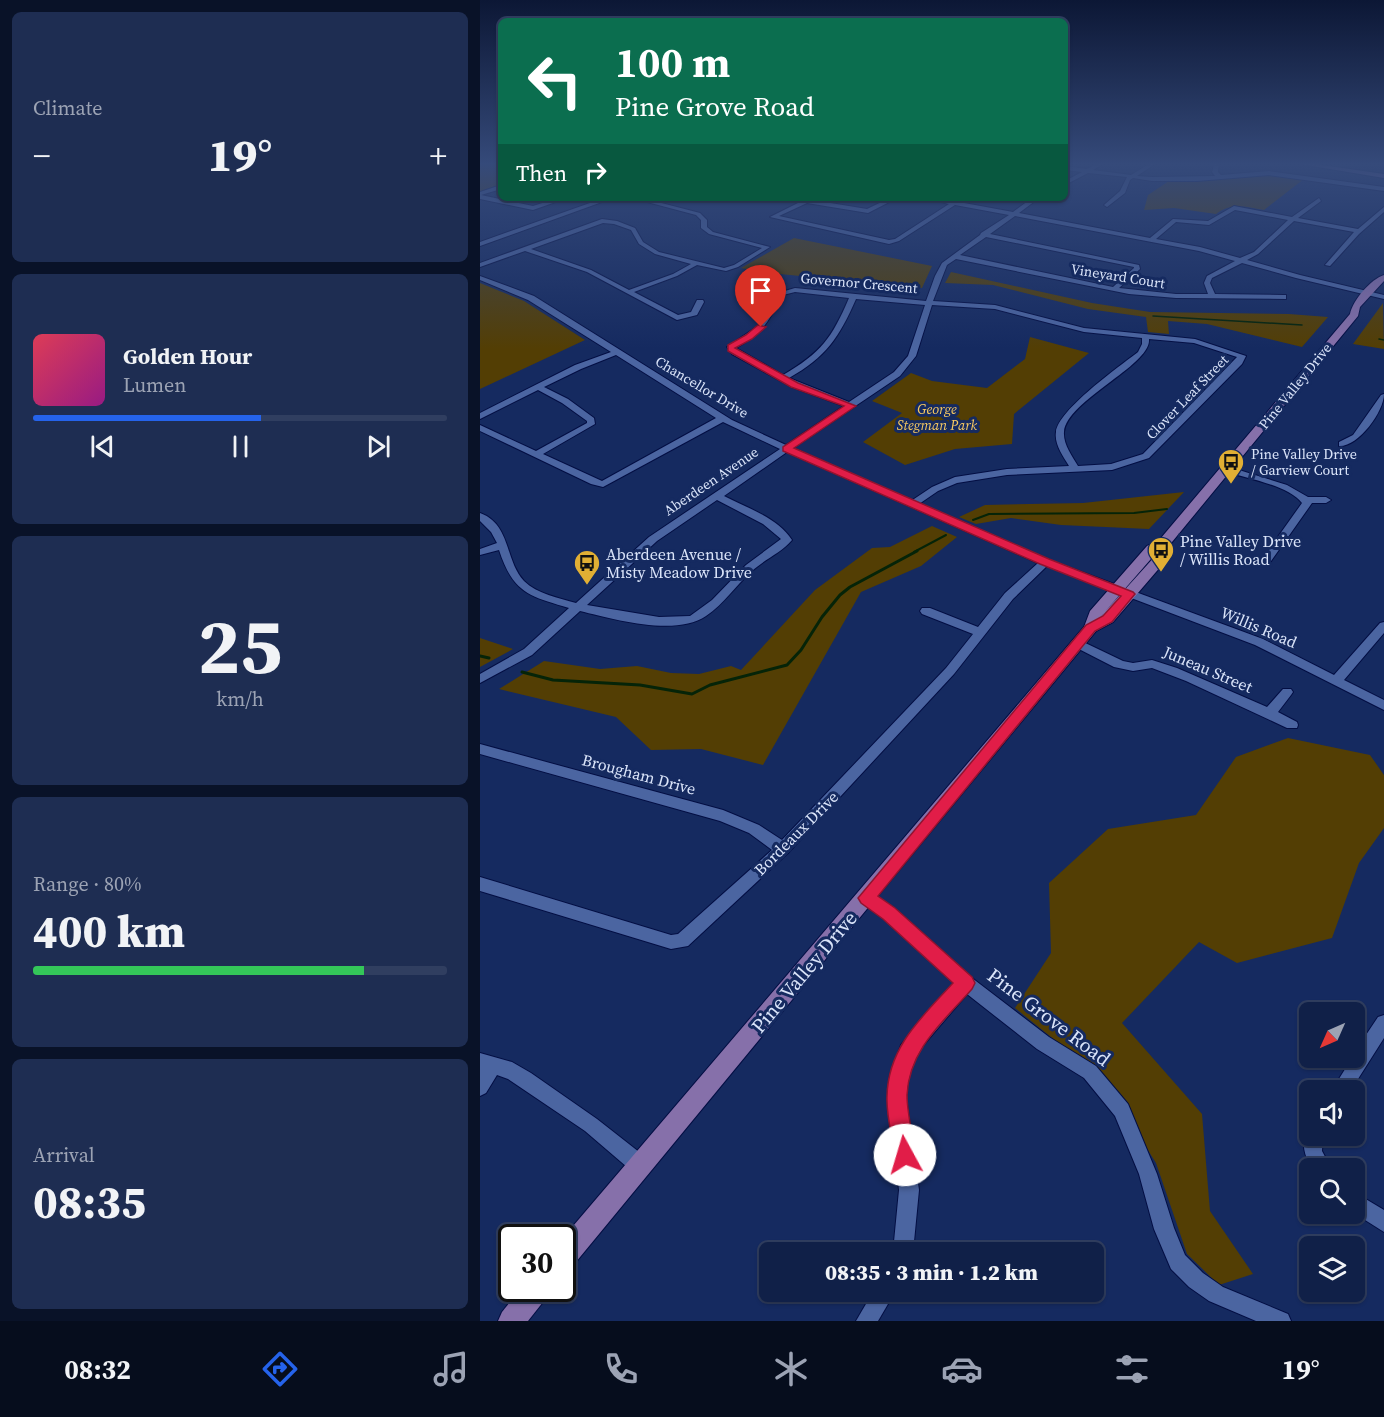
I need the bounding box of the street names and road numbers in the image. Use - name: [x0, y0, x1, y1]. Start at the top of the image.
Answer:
- street label: Vineyard Court: [1070, 259, 1167, 293]
- street label: Governor Crescent: [800, 268, 919, 298]
- street label: Pine Valley Drive: [1254, 339, 1336, 433]
- street label: Clover Leaf Street: [1141, 350, 1233, 444]
- street label: Chancellor Drive: [652, 351, 752, 423]
- street label: Aberdeen Avenue: [660, 442, 762, 520]
- street label: Willis Road: [1217, 601, 1301, 653]
- street label: Juneau Street: [1159, 640, 1257, 698]
- street label: Brougham Drive: [580, 748, 698, 800]
- street label: Bordeaux Drive: [749, 786, 843, 880]
- street label: Pine Valley Drive: [745, 905, 863, 1039]
- street label: Pine Grove Road: [982, 961, 1117, 1073]

